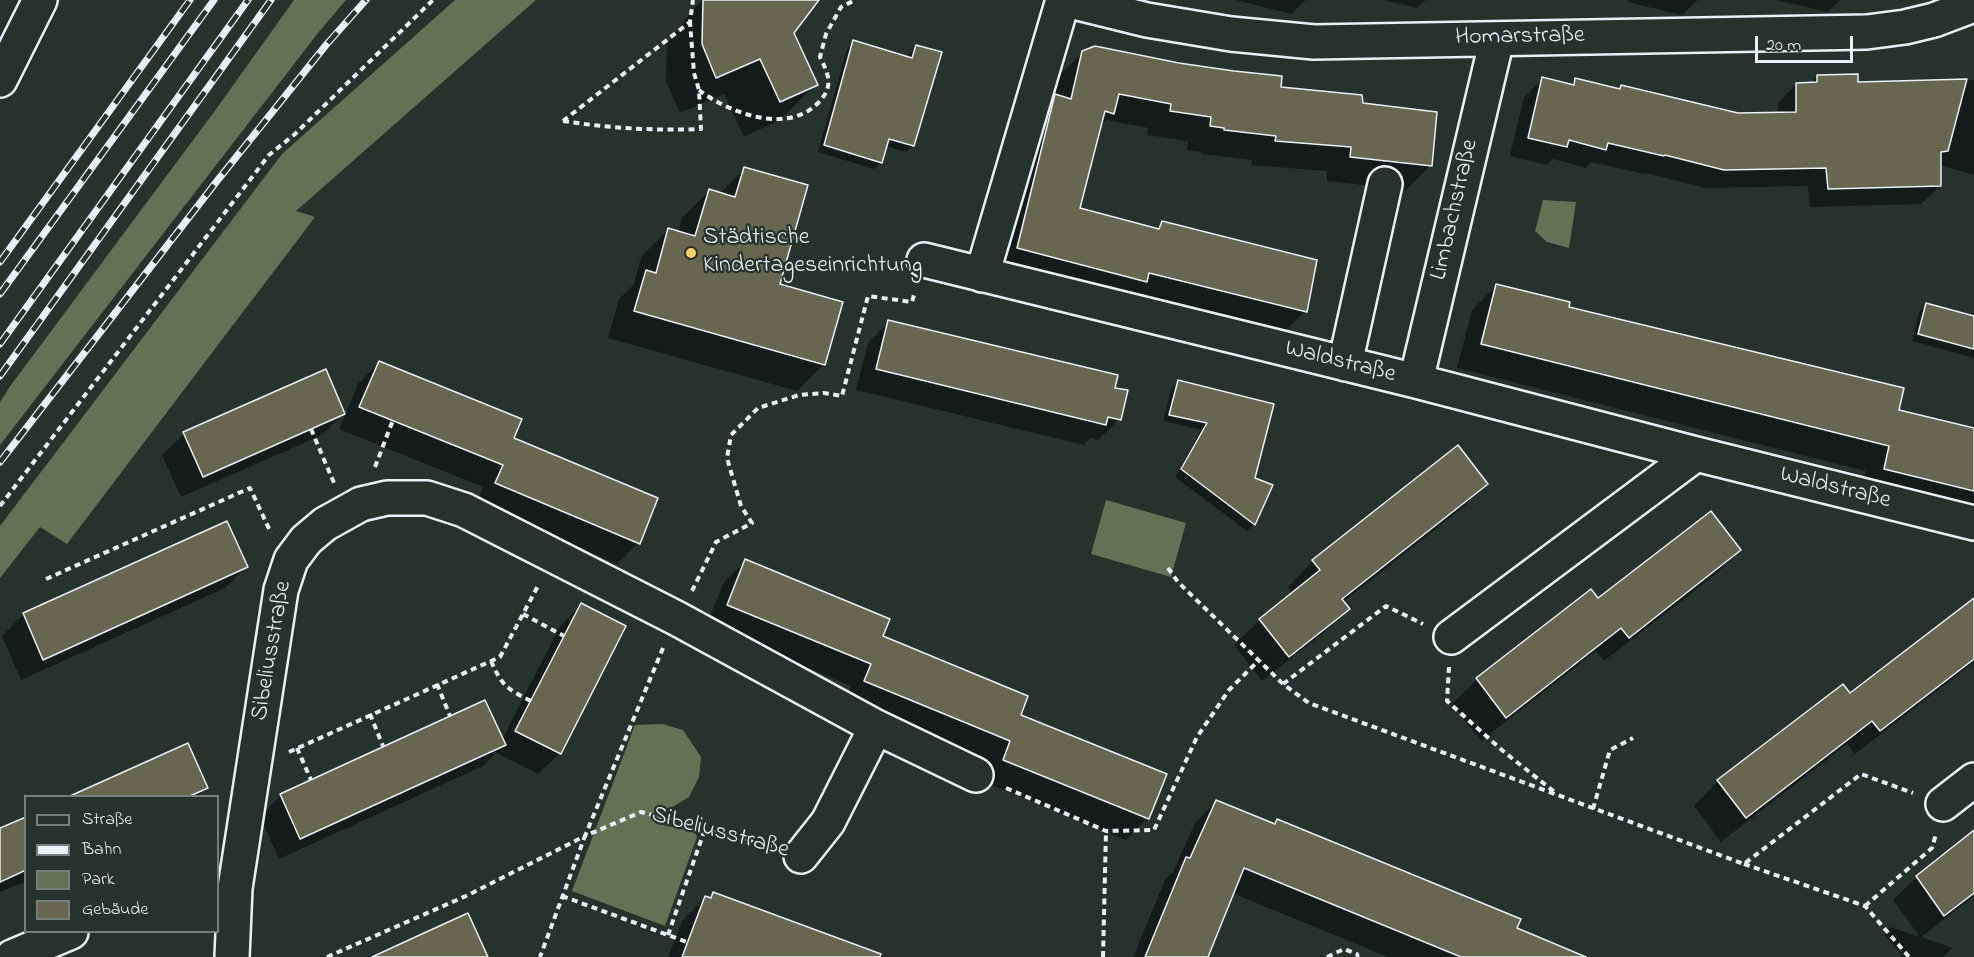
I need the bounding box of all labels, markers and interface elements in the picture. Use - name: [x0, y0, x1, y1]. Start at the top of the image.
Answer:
- street label: Homarstraße: [1455, 22, 1585, 54]
- scale bar: [1758, 24, 1856, 62]
- text: 20 m: [1766, 33, 1801, 59]
- street label: Limbachstraße: [1426, 137, 1486, 283]
- place label: Städtische Kindertageseinrichtung: [703, 225, 922, 281]
- marker: Städtische Kindertageseinrichtung: [684, 246, 698, 260]
- street label: Waldstraße: [1282, 335, 1398, 391]
- street label: Waldstraße: [1777, 461, 1893, 517]
- street label: Sibeliusstraße: [247, 579, 299, 723]
- legend: [24, 795, 219, 933]
- street label: Sibeliusstraße: [648, 802, 792, 866]
- text: Straße: [82, 807, 132, 833]
- text: Bahn: [82, 837, 121, 863]
- text: Park: [82, 867, 115, 893]
- text: Gebäude: [82, 897, 148, 923]

